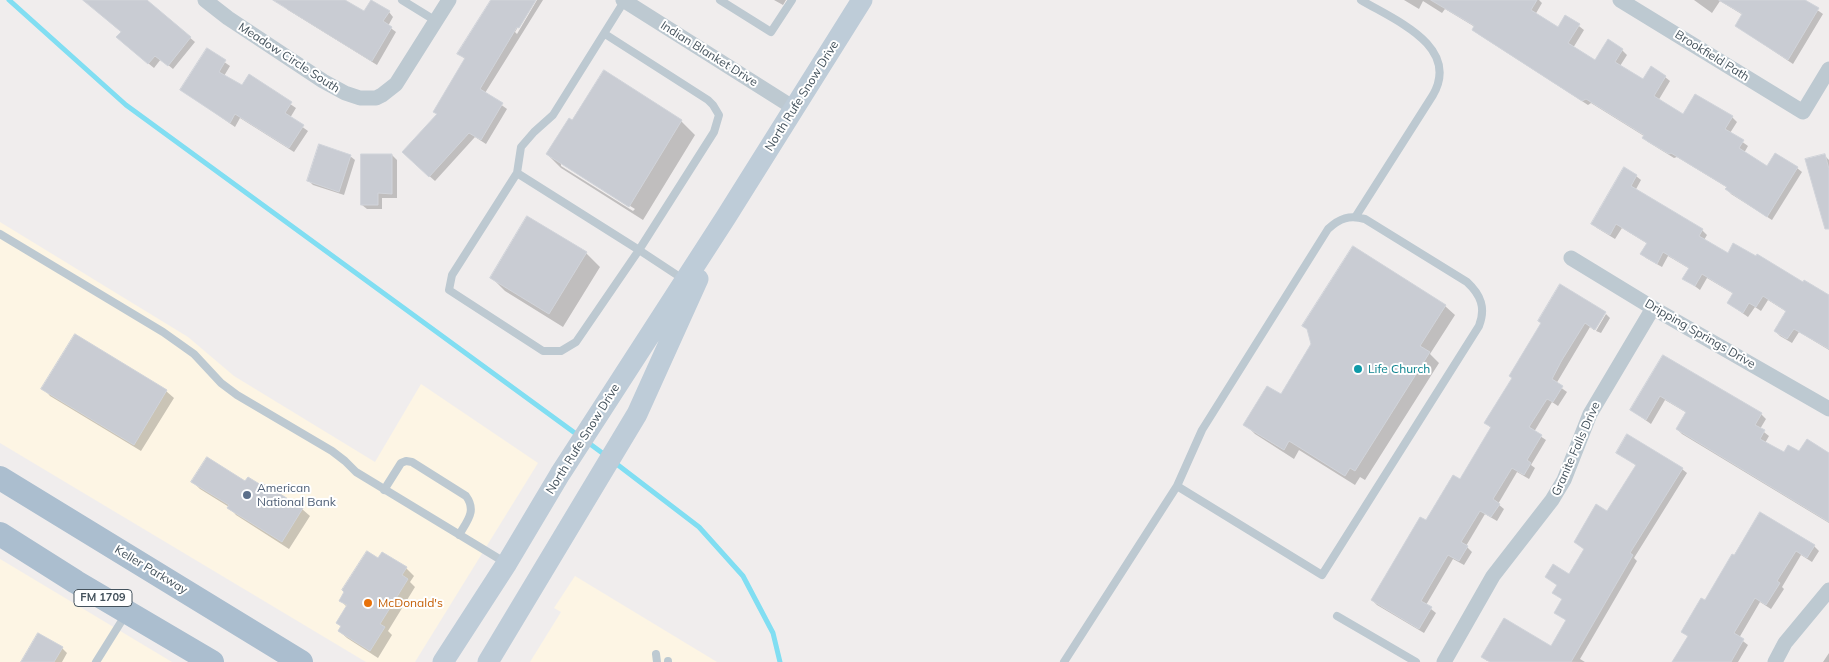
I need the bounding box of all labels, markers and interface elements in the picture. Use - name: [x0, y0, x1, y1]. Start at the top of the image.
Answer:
- street label: Indian Blanket Drive: [658, 18, 760, 90]
- street label: Meadow Circle South: [236, 20, 342, 96]
- street label: Brookfield Path: [1672, 27, 1752, 85]
- street label: North Rufe Snow Drive: [762, 38, 842, 154]
- street label: Dripping Springs Drive: [1642, 296, 1758, 372]
- place label: Life Church: [1368, 362, 1430, 376]
- marker: Life Church: [1352, 363, 1364, 375]
- street label: North Rufe Snow Drive: [543, 381, 623, 497]
- street label: Granite Falls Drive: [1549, 400, 1603, 498]
- place label: American National Bank: [257, 481, 336, 509]
- marker: American National Bank: [241, 489, 253, 501]
- street label: Keller Parkway: [112, 543, 190, 597]
- road number: FM 1709: [74, 590, 132, 606]
- place label: McDonald's: [378, 596, 443, 610]
- marker: McDonald's: [362, 597, 374, 609]

